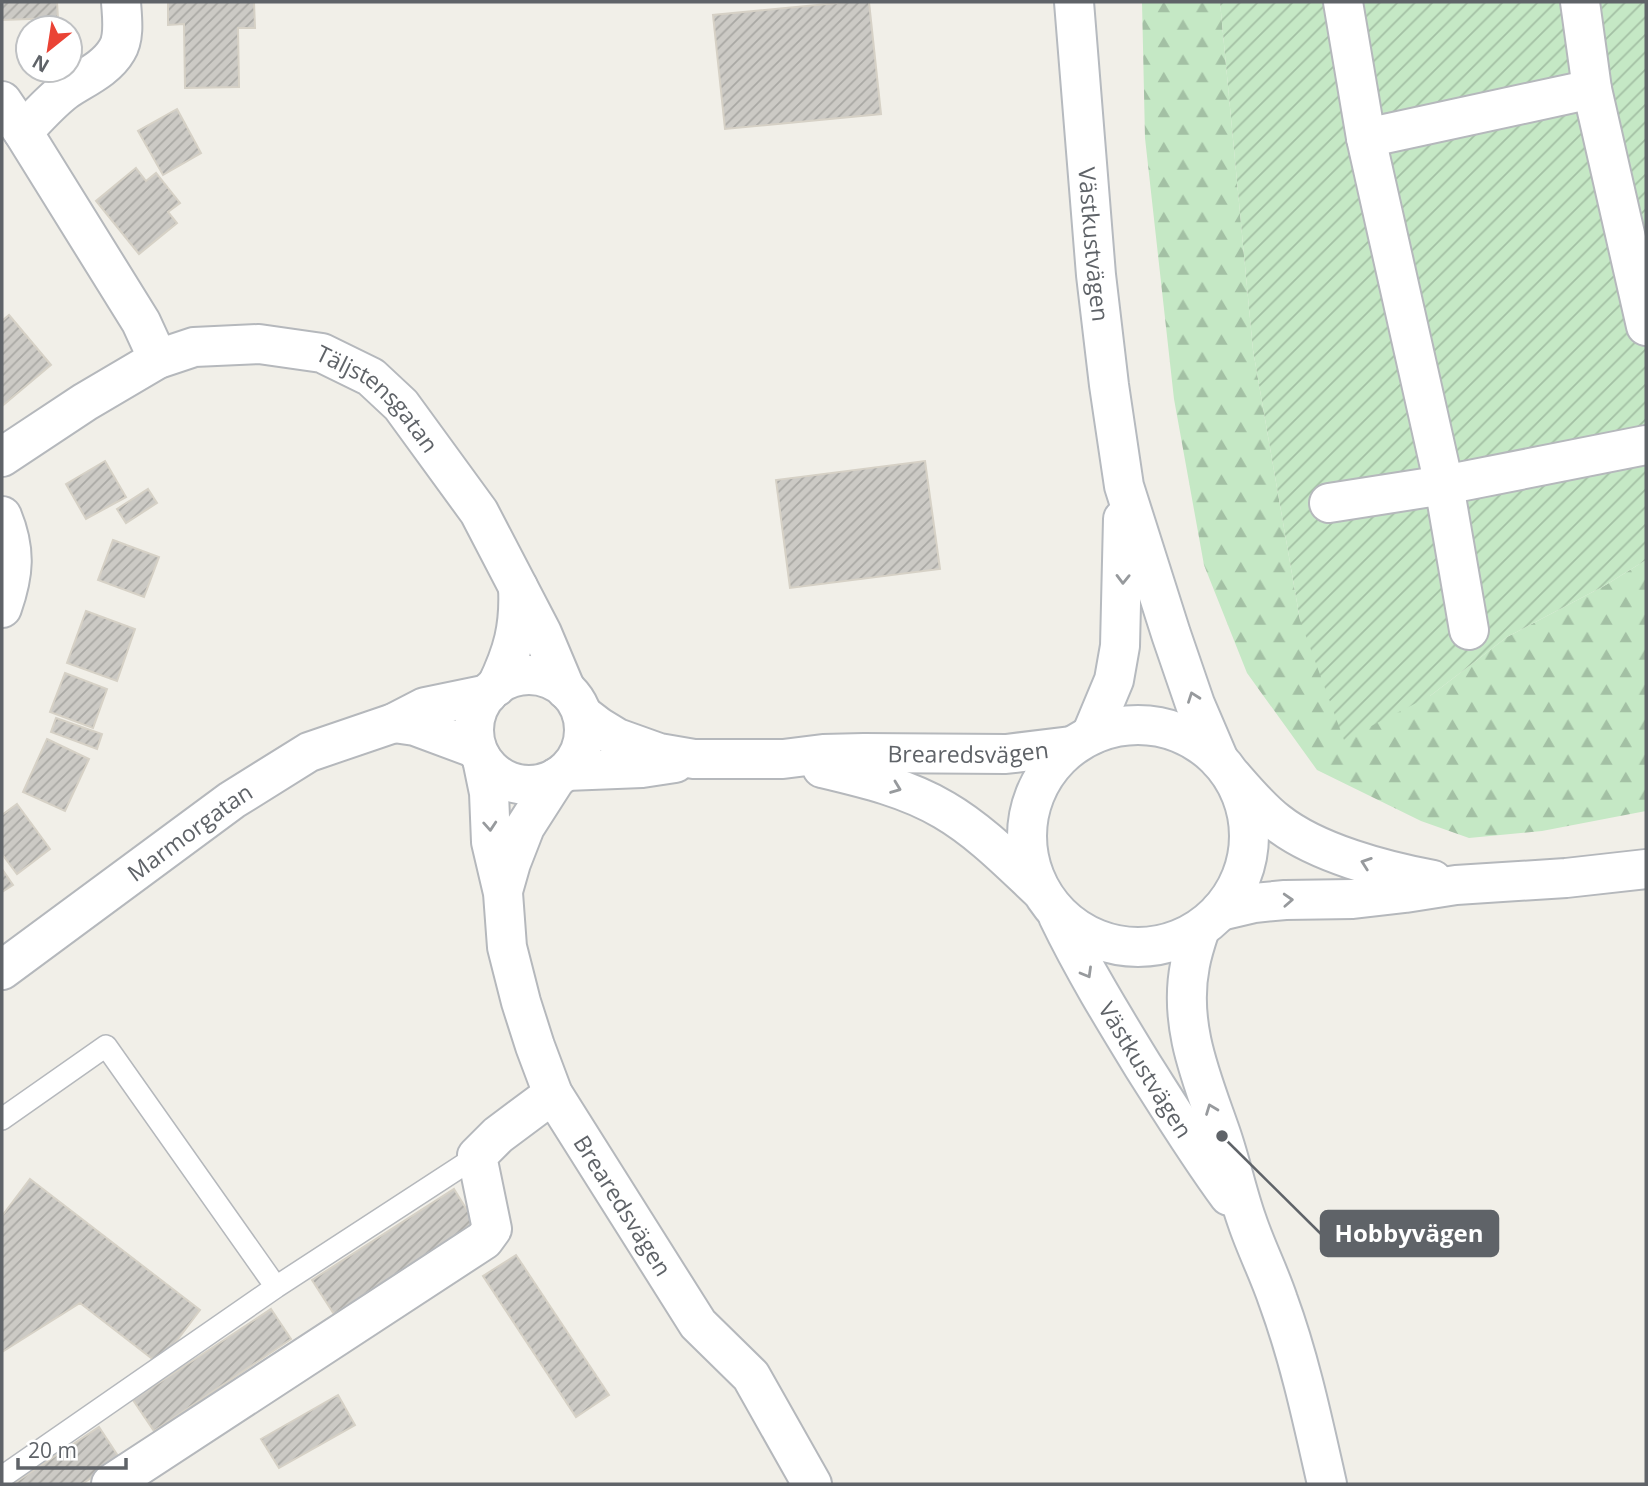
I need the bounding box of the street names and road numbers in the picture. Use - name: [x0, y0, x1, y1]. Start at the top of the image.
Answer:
- street label: Västkustvägen: [1071, 166, 1117, 323]
- street label: Täljstensgatan: [311, 337, 446, 459]
- street label: Brearedsvägen: [887, 733, 1050, 770]
- street label: Marmorgatan: [120, 775, 258, 888]
- street label: Västkustvägen: [1092, 995, 1200, 1144]
- street label: Brearedsvägen: [567, 1129, 680, 1282]

